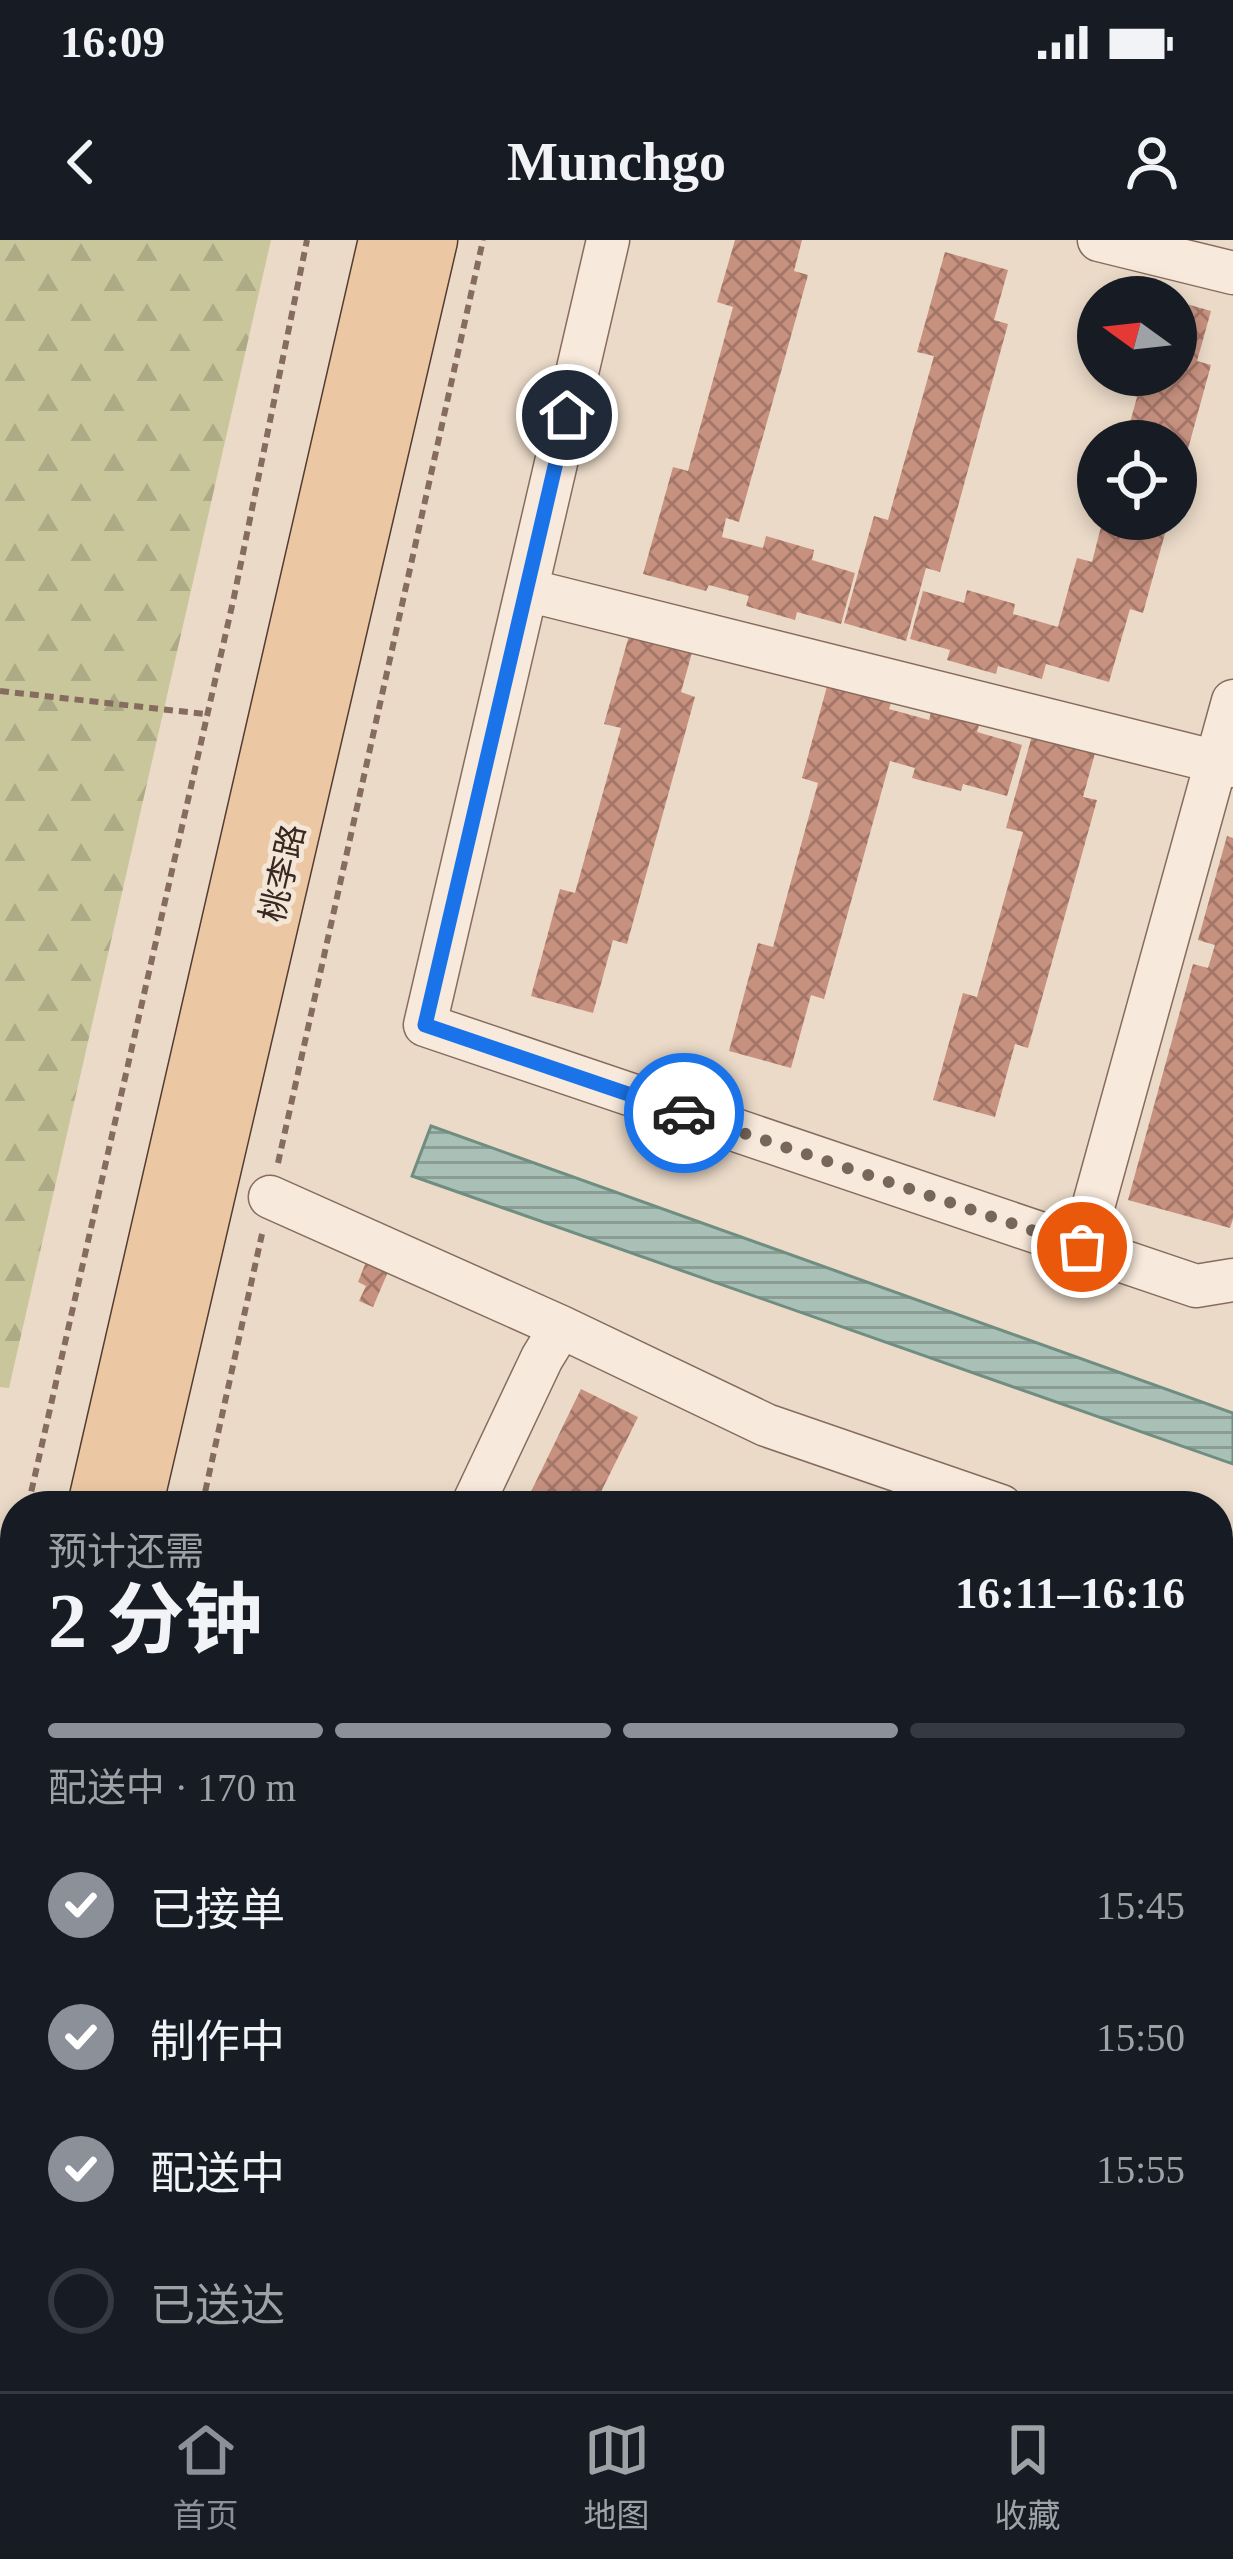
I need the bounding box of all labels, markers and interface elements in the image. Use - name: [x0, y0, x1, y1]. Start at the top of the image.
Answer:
- text: 16:09: [60, 17, 165, 67]
- icon: back: [48, 129, 114, 195]
- icon: person: [1119, 129, 1185, 195]
- text: Munchgo: [507, 132, 726, 192]
- north arrow: [1077, 276, 1197, 396]
- map controls: [1077, 276, 1197, 540]
- pin: [516, 364, 618, 466]
- icon: home: [534, 382, 600, 448]
- button: locate: [1077, 420, 1197, 540]
- street label: 桃李路: [254, 821, 312, 926]
- courier: [624, 1053, 744, 1173]
- icon: car: [651, 1080, 717, 1146]
- pin: [1031, 1196, 1133, 1298]
- icon: bag: [1049, 1214, 1115, 1280]
- text: 预计还需: [48, 1530, 204, 1573]
- text: 16:11–16:16: [955, 1568, 1185, 1618]
- text: 2 分钟: [48, 1577, 263, 1664]
- text: 配送中 · 170 m: [48, 1766, 296, 1809]
- icon: check: [48, 1872, 114, 1938]
- text: 15:45: [1096, 1884, 1185, 1927]
- text: 已接单: [150, 1885, 285, 1935]
- icon: check: [48, 2004, 114, 2070]
- text: 15:50: [1096, 2016, 1185, 2059]
- text: 制作中: [150, 2017, 285, 2067]
- icon: check: [48, 2136, 114, 2202]
- text: 15:55: [1096, 2148, 1185, 2191]
- text: 配送中: [150, 2149, 285, 2199]
- text: 已送达: [150, 2281, 285, 2331]
- tab: 首页: [173, 2417, 239, 2537]
- tab: 地图: [584, 2417, 650, 2537]
- tab: 收藏: [995, 2417, 1061, 2537]

